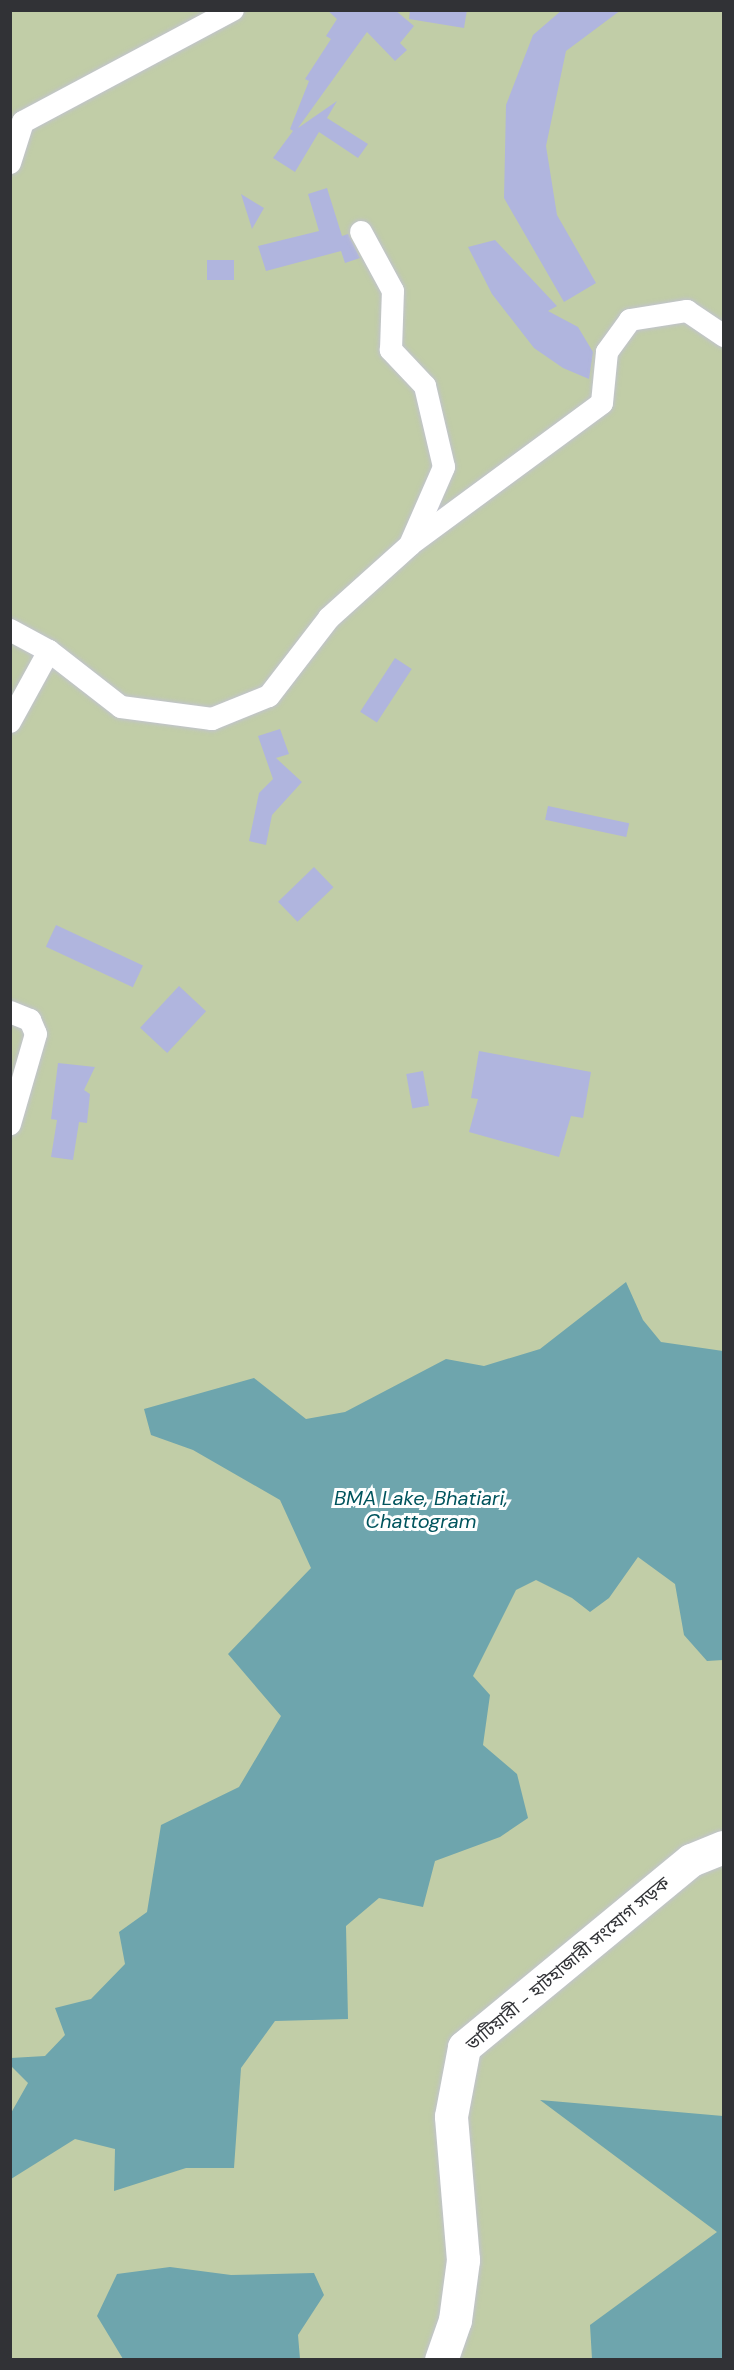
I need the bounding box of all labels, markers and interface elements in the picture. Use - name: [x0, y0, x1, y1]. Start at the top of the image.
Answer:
- water label: BMA Lake, Bhatiari, Chattogram: [334, 1487, 508, 1534]
- street label: ভাটিয়ারী - হাটহাজারী সংযোগ সড়ক: [462, 1873, 674, 2055]

